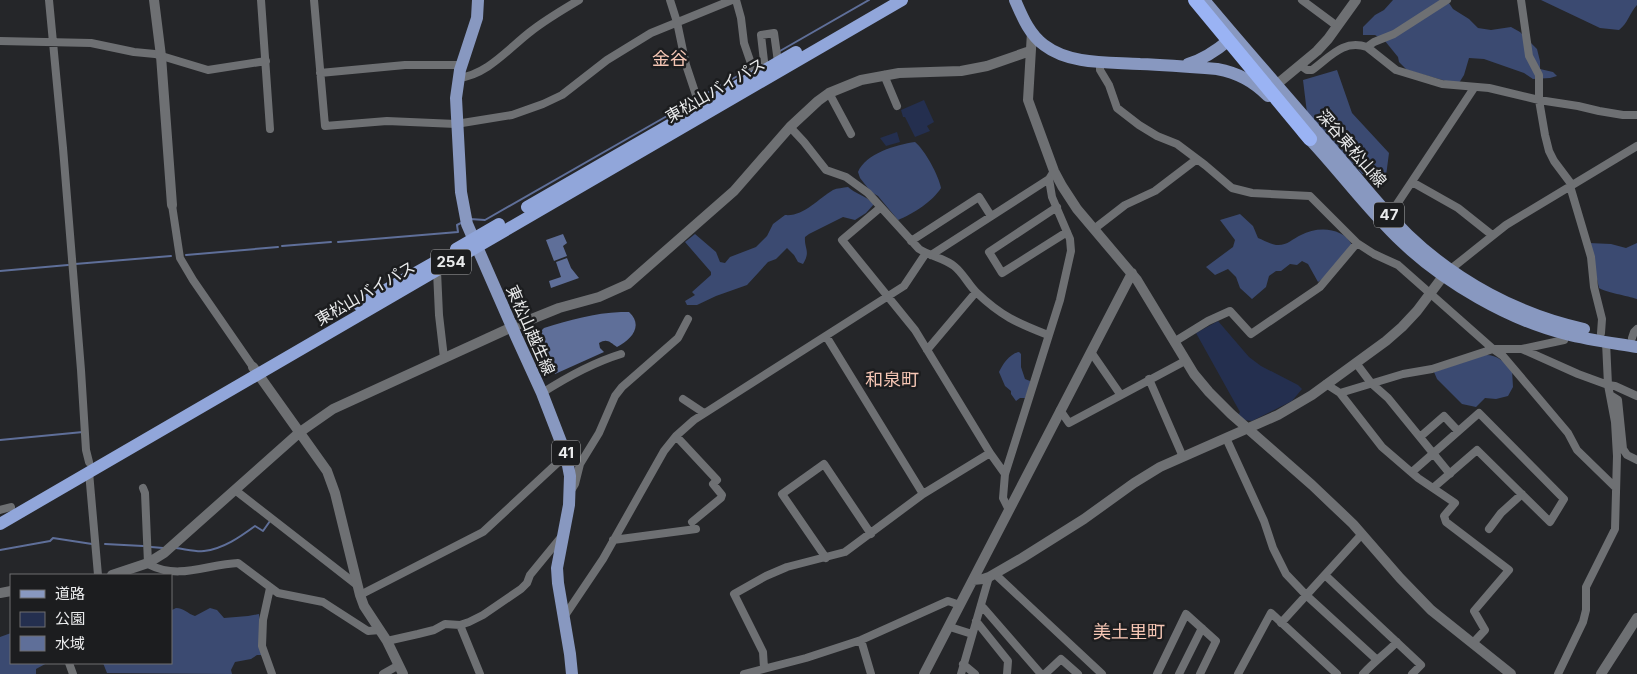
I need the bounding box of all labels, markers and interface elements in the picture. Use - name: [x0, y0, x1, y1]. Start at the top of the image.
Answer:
- district label: 金谷: [652, 48, 688, 69]
- street label: 東松山バイパス: [662, 53, 768, 127]
- street label: 深谷東松山線: [1313, 105, 1391, 191]
- road number: 47: [1374, 202, 1404, 228]
- road number: 254: [431, 250, 471, 274]
- street label: 東松山バイパス: [312, 256, 418, 330]
- street label: 東松山越生線: [502, 282, 560, 378]
- district label: 和泉町: [865, 369, 919, 390]
- road number: 41: [552, 440, 580, 466]
- legend: [10, 574, 172, 664]
- text: 道路: [55, 584, 85, 603]
- text: 公園: [55, 609, 85, 628]
- district label: 美土里町: [1093, 621, 1165, 642]
- text: 水域: [55, 634, 85, 653]

